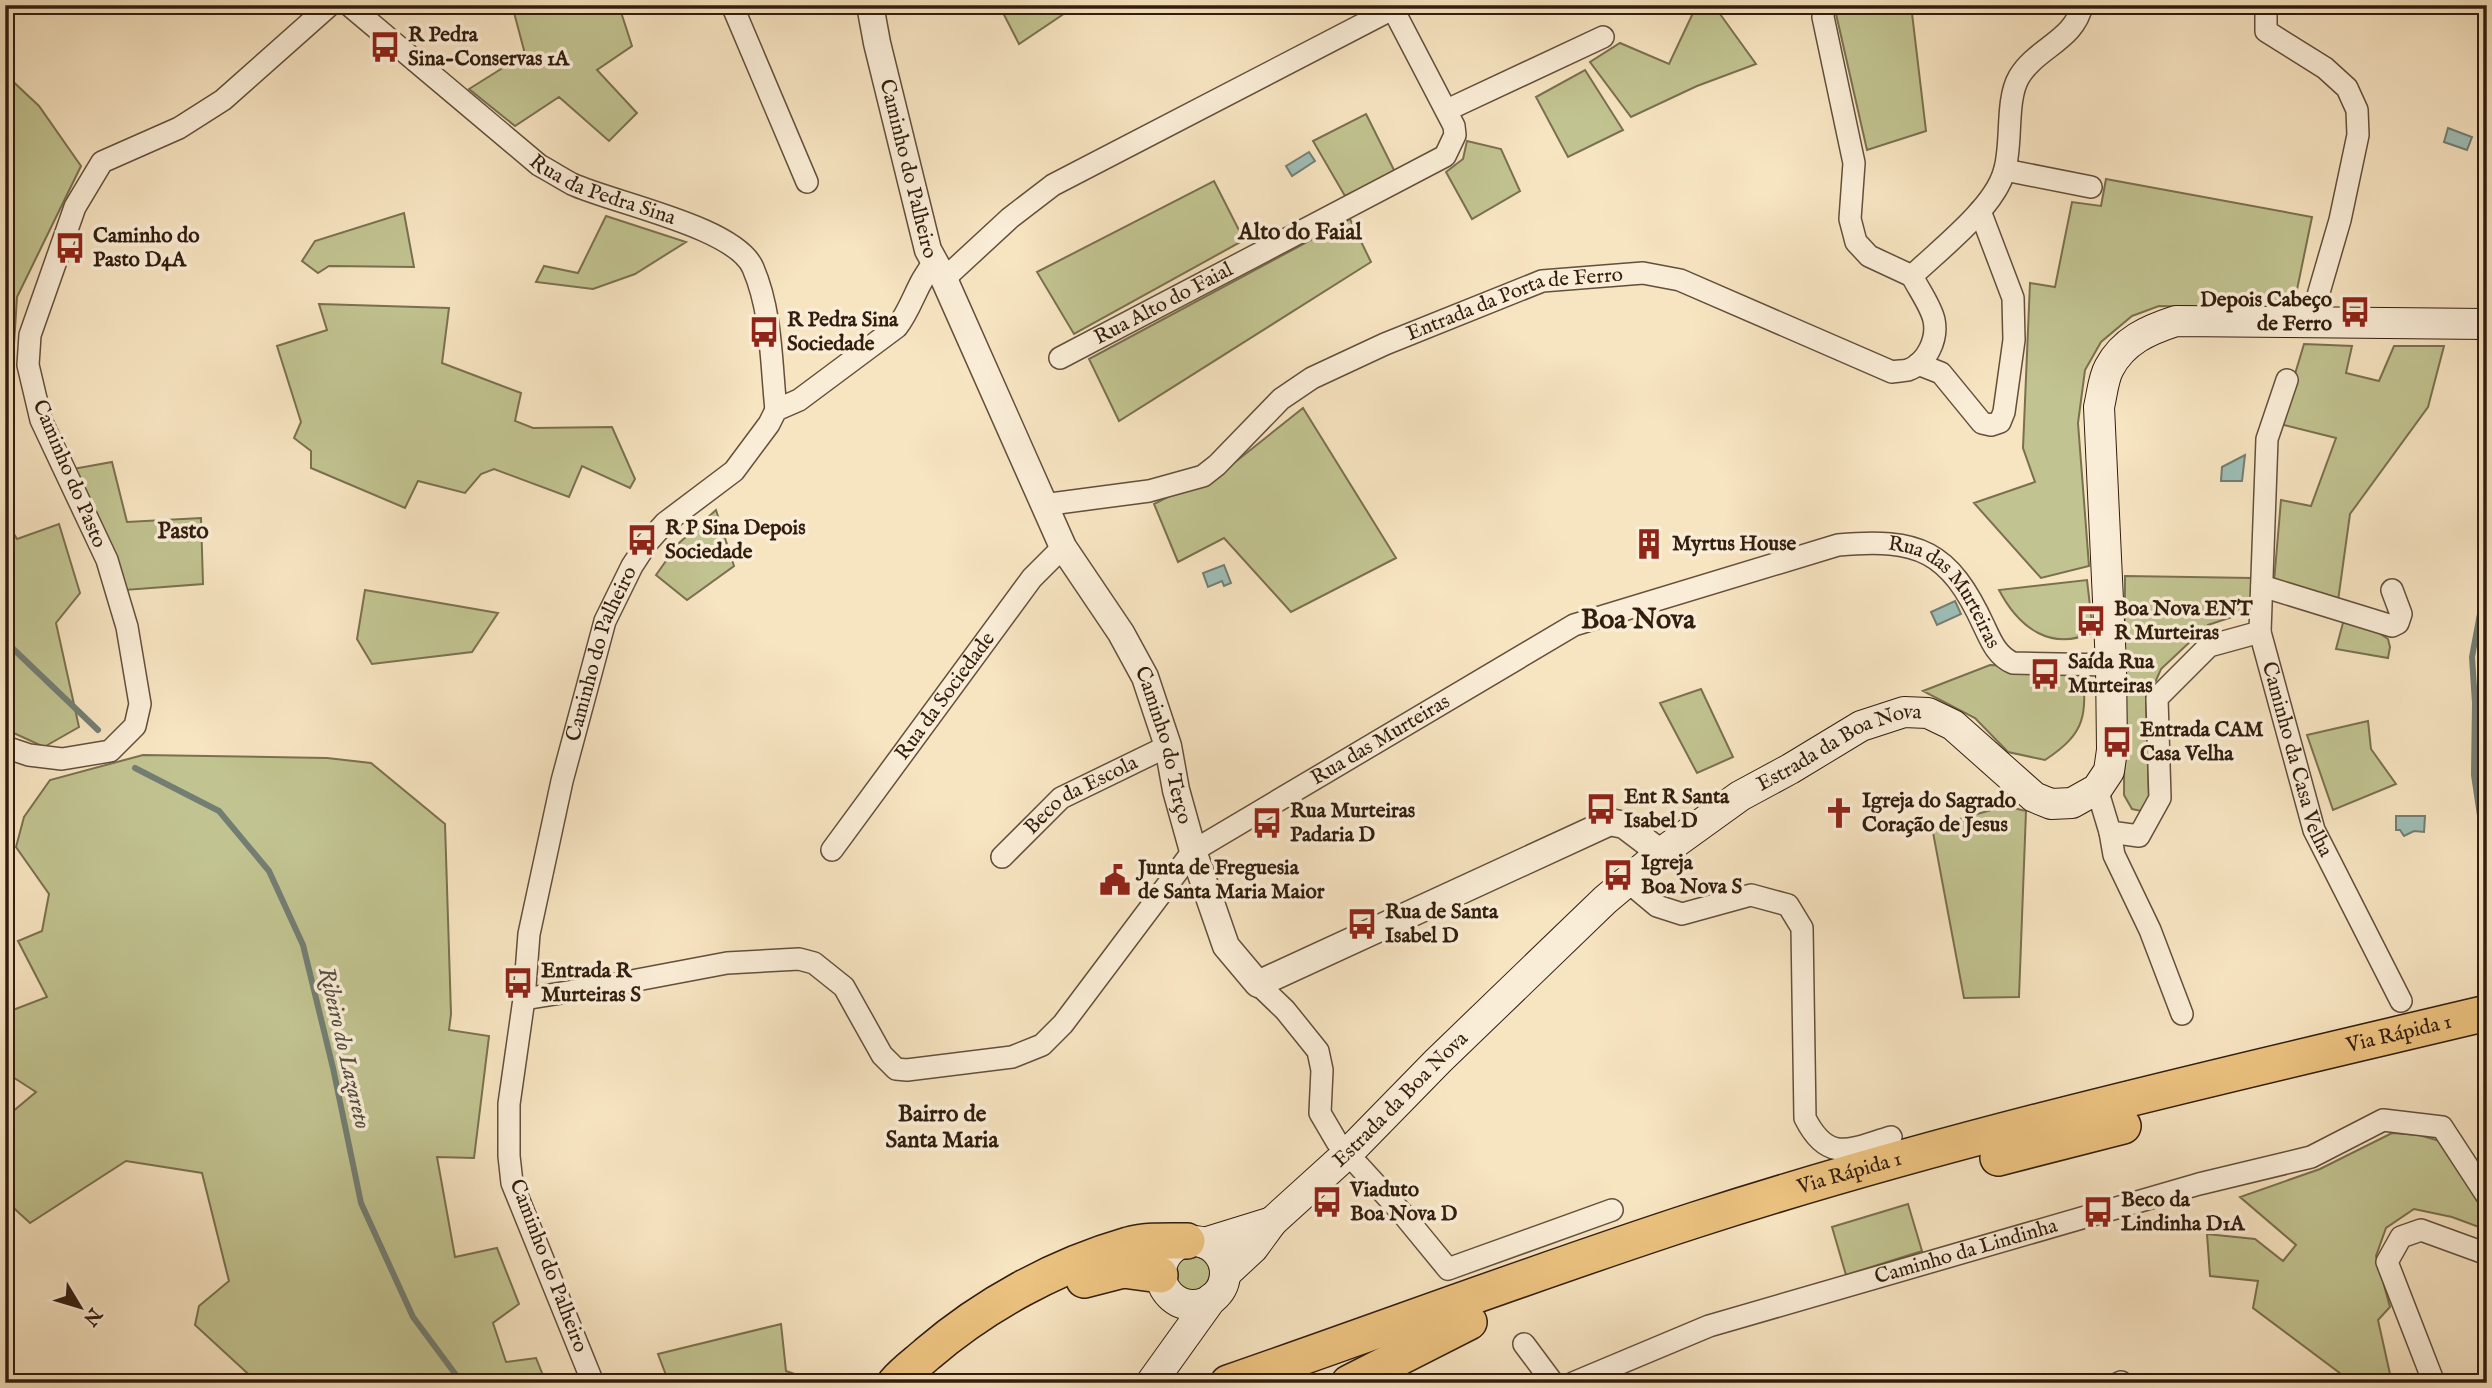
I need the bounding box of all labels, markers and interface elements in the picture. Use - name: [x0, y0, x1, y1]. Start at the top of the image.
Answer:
- place label: R Pedra Sina-Conservas 1A: [408, 22, 571, 73]
- bus stop icon: R Pedra Sina-Conservas 1A: [368, 30, 402, 64]
- street label: Caminho do Palheiro: [873, 76, 944, 263]
- street label: Rua da Pedra Sina: [523, 149, 680, 232]
- district label: Alto do Faial: [1237, 218, 1362, 247]
- place label: Caminho do Pasto D4A: [93, 223, 200, 274]
- bus stop icon: Caminho do Pasto D4A: [53, 231, 87, 265]
- street label: Rua Alto do Faial: [1090, 256, 1238, 351]
- street label: Entrada da Porta de Ferro: [1403, 261, 1624, 347]
- place label: Depois Cabeço de Ferro: [2200, 287, 2333, 338]
- bus stop icon: Depois Cabeço de Ferro: [2338, 295, 2372, 329]
- place label: R Pedra Sina Sociedade: [787, 307, 899, 358]
- bus stop icon: R Pedra Sina Sociedade: [747, 315, 781, 349]
- street label: Caminho do Pasto: [26, 396, 112, 552]
- place label: R P Sina Depois Sociedade: [665, 515, 806, 566]
- district label: Pasto: [157, 517, 209, 546]
- bus stop icon: R P Sina Depois Sociedade: [625, 523, 659, 557]
- building icon: Myrtus House: [1632, 527, 1666, 561]
- street label: Rua das Murteiras: [1886, 530, 2006, 654]
- place label: Myrtus House: [1672, 531, 1797, 558]
- street label: Caminho do Palheiro: [560, 562, 643, 744]
- place label: Boa Nova ENT R Murteiras: [2114, 596, 2253, 647]
- district label: Boa Nova: [1581, 603, 1696, 638]
- bus stop icon: Boa Nova ENT R Murteiras: [2074, 604, 2108, 638]
- street label: Rua da Sociedade: [889, 626, 1001, 766]
- place label: Saída Rua Murteiras: [2068, 649, 2155, 700]
- bus stop icon: Saída Rua Murteiras: [2028, 657, 2062, 691]
- street label: Caminho da Casa Velha: [2255, 659, 2339, 862]
- street label: Caminho do Terço: [1128, 662, 1198, 827]
- street label: Rua das Murteiras: [1306, 688, 1455, 792]
- street label: Estrada da Boa Nova: [1752, 698, 1923, 798]
- place label: Entrada CAM Casa Velha: [2140, 717, 2264, 768]
- bus stop icon: Entrada CAM Casa Velha: [2100, 725, 2134, 759]
- street label: Beco da Escola: [1018, 749, 1143, 841]
- place label: Ent R Santa Isabel D: [1624, 784, 1730, 835]
- place label: Igreja do Sagrado Coração de Jesus: [1862, 788, 2017, 839]
- bus stop icon: Ent R Santa Isabel D: [1584, 792, 1618, 826]
- church icon: Igreja do Sagrado Coração de Jesus: [1822, 796, 1856, 830]
- place label: Rua Murteiras Padaria D: [1290, 798, 1415, 849]
- bus stop icon: Rua Murteiras Padaria D: [1250, 806, 1284, 840]
- place label: Igreja Boa Nova S: [1641, 850, 1742, 901]
- place label: Junta de Freguesia de Santa Maria Maior: [1135, 855, 1325, 906]
- bus stop icon: Igreja Boa Nova S: [1601, 858, 1635, 892]
- public building icon: Junta de Freguesia de Santa Maria Maior: [1098, 863, 1132, 897]
- place label: Rua de Santa Isabel D: [1385, 899, 1499, 950]
- bus stop icon: Rua de Santa Isabel D: [1345, 907, 1379, 941]
- place label: Entrada R Murteiras S: [541, 958, 641, 1009]
- water label: Ribeiro do Lazareto: [311, 964, 377, 1132]
- bus stop icon: Entrada R Murteiras S: [501, 966, 535, 1000]
- street label: Via Rápida 1: [2343, 1008, 2454, 1060]
- street label: Estrada da Boa Nova: [1327, 1025, 1475, 1174]
- district label: Bairro de Santa Maria: [886, 1100, 999, 1155]
- street label: Via Rápida 1: [1793, 1145, 1905, 1201]
- street label: Caminho do Palheiro: [503, 1176, 593, 1356]
- place label: Viaduto Boa Nova D: [1349, 1177, 1457, 1228]
- bus stop icon: Viaduto Boa Nova D: [1310, 1185, 1344, 1219]
- place label: Beco da Lindinha D1A: [2121, 1187, 2246, 1238]
- bus stop icon: Beco da Lindinha D1A: [2081, 1195, 2115, 1229]
- street label: Caminho da Lindinha: [1871, 1212, 2061, 1291]
- north arrow: [46, 1272, 116, 1342]
- text: N: [77, 1302, 107, 1331]

